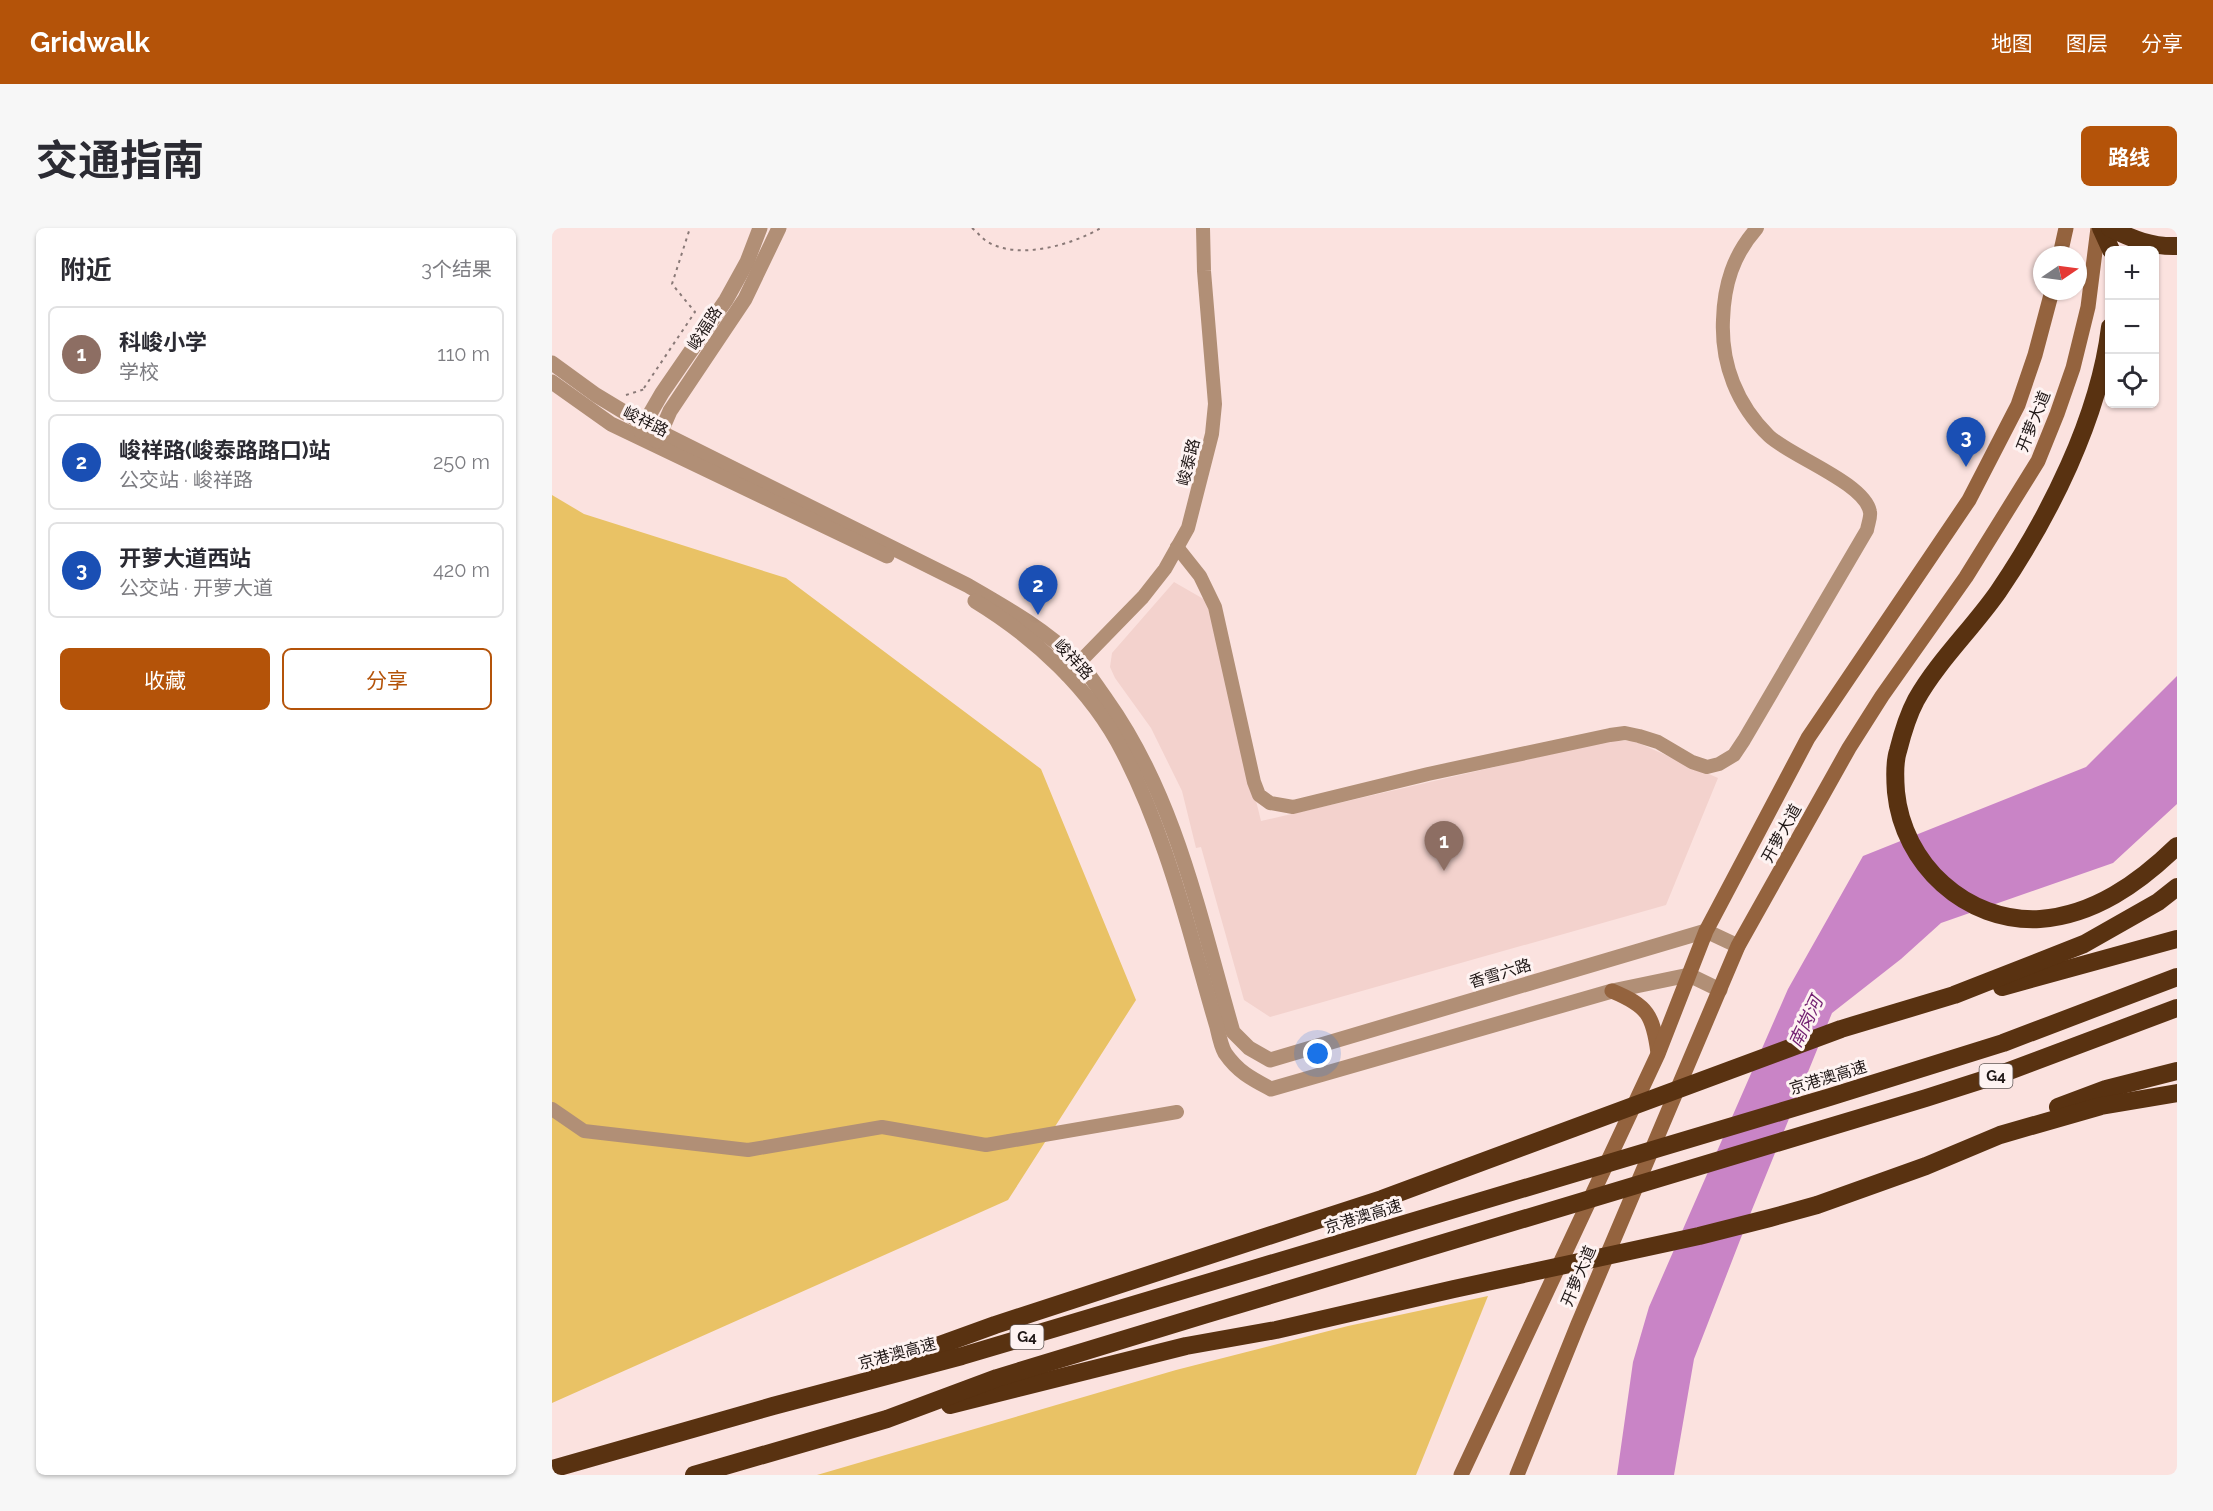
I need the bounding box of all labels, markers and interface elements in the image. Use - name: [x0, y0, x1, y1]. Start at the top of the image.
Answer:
- text: Gridwalk: [30, 26, 150, 59]
- text: 地图: [1991, 31, 2033, 56]
- text: 图层: [2066, 31, 2108, 56]
- text: 分享: [2141, 31, 2183, 56]
- button: 路线: [2081, 126, 2177, 186]
- text: 交通指南: [36, 136, 204, 185]
- north arrow: [2033, 246, 2087, 300]
- map controls: [2105, 246, 2159, 408]
- button: +: [2105, 246, 2159, 300]
- text: 附近: [60, 255, 112, 285]
- text: 3个结果: [421, 257, 492, 281]
- button: −: [2105, 300, 2159, 354]
- street label: 峻福路: [683, 303, 725, 354]
- text: 科峻小学: [119, 329, 207, 355]
- text: 1: [77, 342, 86, 366]
- text: 110 m: [437, 342, 490, 366]
- button: locate: [2105, 354, 2159, 408]
- text: 学校: [119, 360, 159, 384]
- street label: 开萝大道: [2013, 388, 2054, 454]
- street label: 峻祥路: [620, 402, 672, 441]
- pin: 3: [1946, 418, 1986, 467]
- text: 峻祥路(峻泰路路口)站: [119, 437, 331, 463]
- street label: 峻泰路: [1173, 437, 1204, 488]
- text: 2: [76, 450, 87, 474]
- text: 250 m: [433, 450, 490, 474]
- text: 公交站 · 峻祥路: [119, 468, 253, 492]
- text: 开萝大道西站: [119, 545, 251, 571]
- text: 3: [76, 558, 87, 582]
- text: 420 m: [433, 558, 490, 582]
- pin: 2: [1018, 566, 1058, 615]
- text: 公交站 · 开萝大道: [119, 576, 273, 600]
- street label: 峻祥路: [1050, 635, 1097, 683]
- button: 收藏: [60, 648, 270, 710]
- button: 分享: [282, 648, 492, 710]
- street label: 开萝大道: [1758, 801, 1805, 866]
- pin: 1: [1424, 822, 1464, 871]
- street label: 香雪六路: [1467, 955, 1534, 992]
- water label: 南岗河: [1784, 990, 1828, 1051]
- your location: [1303, 1039, 1332, 1068]
- street label: 京港澳高速: [1787, 1057, 1869, 1098]
- road number: G4: [1980, 1064, 2012, 1088]
- street label: 京港澳高速: [1322, 1196, 1404, 1237]
- street label: 开萝大道: [1557, 1243, 1600, 1309]
- road number: G4: [1010, 1325, 1044, 1349]
- street label: 京港澳高速: [856, 1334, 938, 1373]

